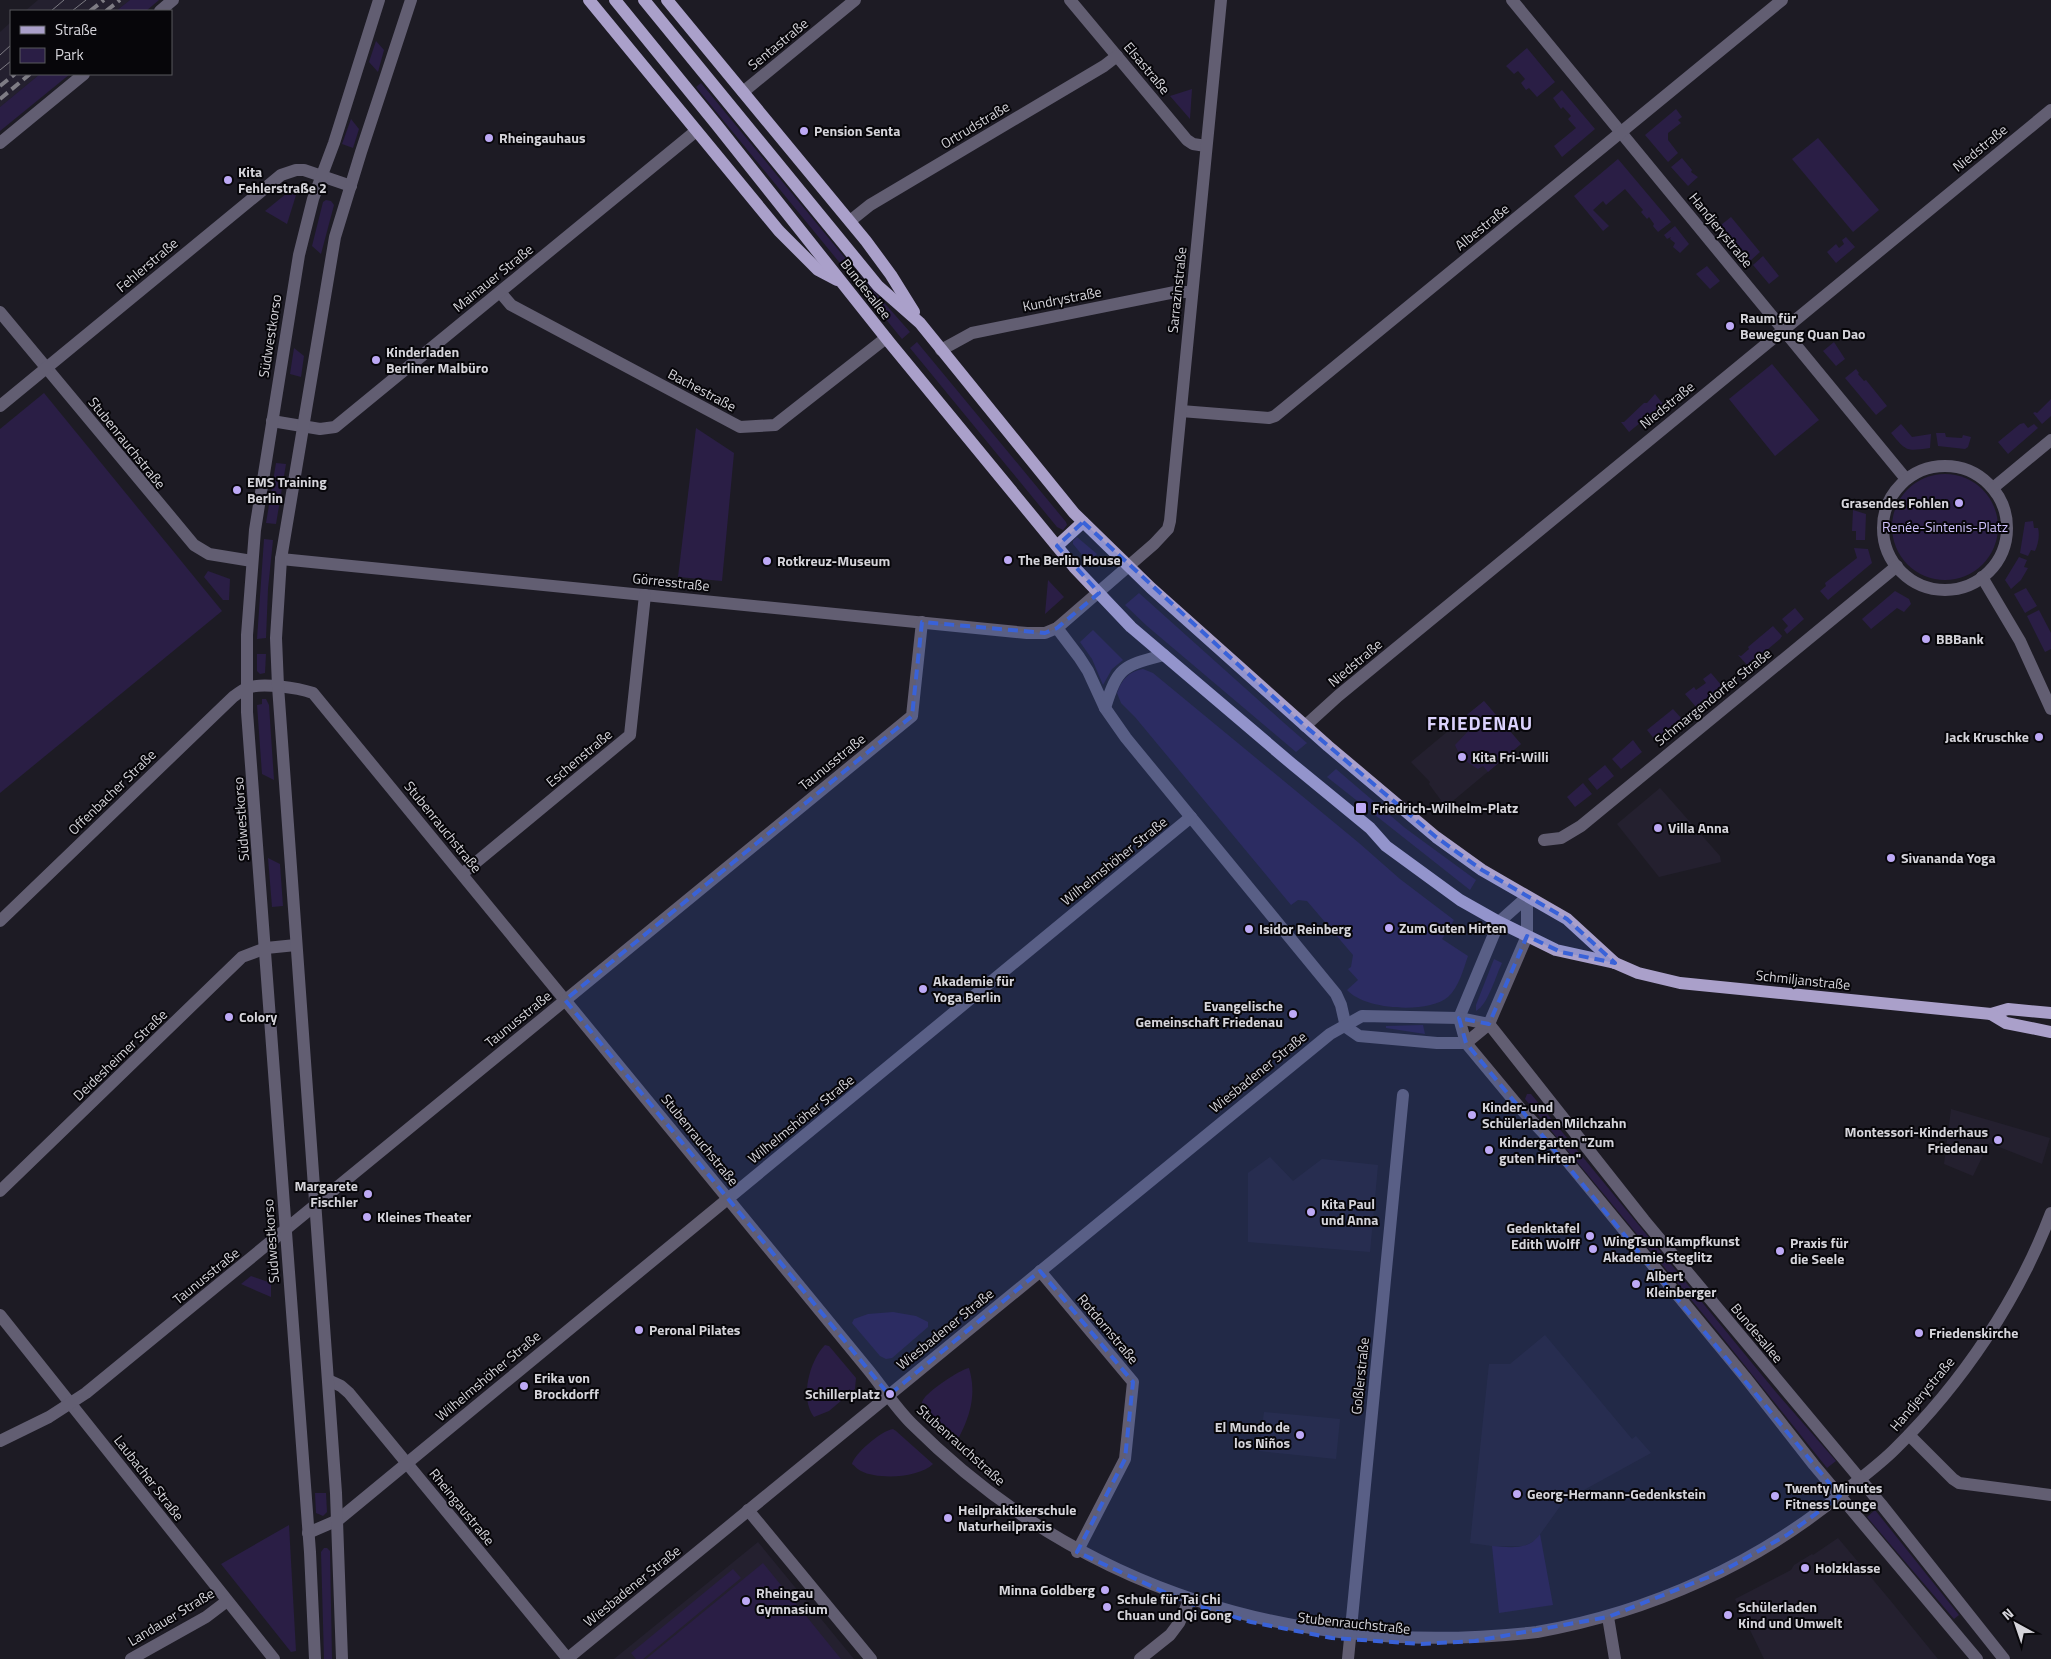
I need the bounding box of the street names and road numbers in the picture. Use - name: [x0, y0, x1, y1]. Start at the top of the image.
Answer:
- street label: Sentastraße: [743, 13, 812, 75]
- street label: Elsastraße: [1119, 37, 1176, 99]
- street label: Ortrudstraße: [936, 96, 1013, 153]
- street label: Niedstraße: [1948, 119, 2012, 176]
- street label: Handjerystraße: [1684, 188, 1758, 272]
- street label: Albestraße: [1450, 198, 1513, 255]
- street label: Fehlerstraße: [111, 232, 182, 297]
- street label: Mainauer Straße: [448, 239, 537, 317]
- street label: Sarrazinstraße: [1162, 246, 1191, 334]
- street label: Bundesallee: [836, 254, 897, 324]
- street label: Kundrystraße: [1021, 281, 1103, 316]
- street label: Südwestkorso: [253, 293, 286, 379]
- street label: Bachestraße: [664, 363, 740, 416]
- street label: Niedstraße: [1635, 376, 1699, 433]
- street label: Stubenrauchstraße: [84, 392, 171, 493]
- street label: Görresstraße: [631, 567, 711, 596]
- street label: Niedstraße: [1323, 634, 1386, 692]
- street label: Schmargendorfer Straße: [1650, 643, 1776, 750]
- street label: Eschenstraße: [541, 724, 616, 792]
- street label: Taunusstraße: [794, 728, 870, 795]
- street label: Offenbacher Straße: [63, 744, 160, 839]
- street label: Südwestkorso: [227, 776, 254, 862]
- street label: Stubenrauchstraße: [400, 776, 487, 877]
- street label: Wilhelmshöher Straße: [1056, 811, 1171, 910]
- street label: Schmiljanstraße: [1755, 964, 1851, 995]
- street label: Taunusstraße: [480, 985, 556, 1052]
- street label: Deidesheimer Straße: [68, 1004, 171, 1105]
- street label: Wiesbadener Straße: [1205, 1026, 1311, 1117]
- street label: Wilhelmshöher Straße: [743, 1069, 858, 1168]
- street label: Stubenrauchstraße: [657, 1089, 744, 1190]
- street label: Südwestkorso: [257, 1198, 284, 1284]
- street label: Taunusstraße: [168, 1242, 244, 1309]
- street label: Wiesbadener Straße: [892, 1283, 998, 1374]
- street label: Rotdornstraße: [1073, 1289, 1144, 1368]
- street label: Bundesallee: [1726, 1298, 1789, 1367]
- street label: Wilhelmshöher Straße: [431, 1325, 545, 1426]
- street label: Goßlerstraße: [1345, 1336, 1374, 1416]
- street label: Handjerystraße: [1884, 1352, 1959, 1435]
- street label: Stubenrauchstraße: [912, 1399, 1010, 1490]
- street label: Laubacher Straße: [109, 1430, 190, 1525]
- street label: Rheingaustraße: [425, 1464, 500, 1550]
- street label: Wiesbadener Straße: [579, 1540, 685, 1631]
- street label: Landauer Straße: [124, 1582, 218, 1651]
- street label: Stubenrauchstraße: [1297, 1606, 1411, 1639]

